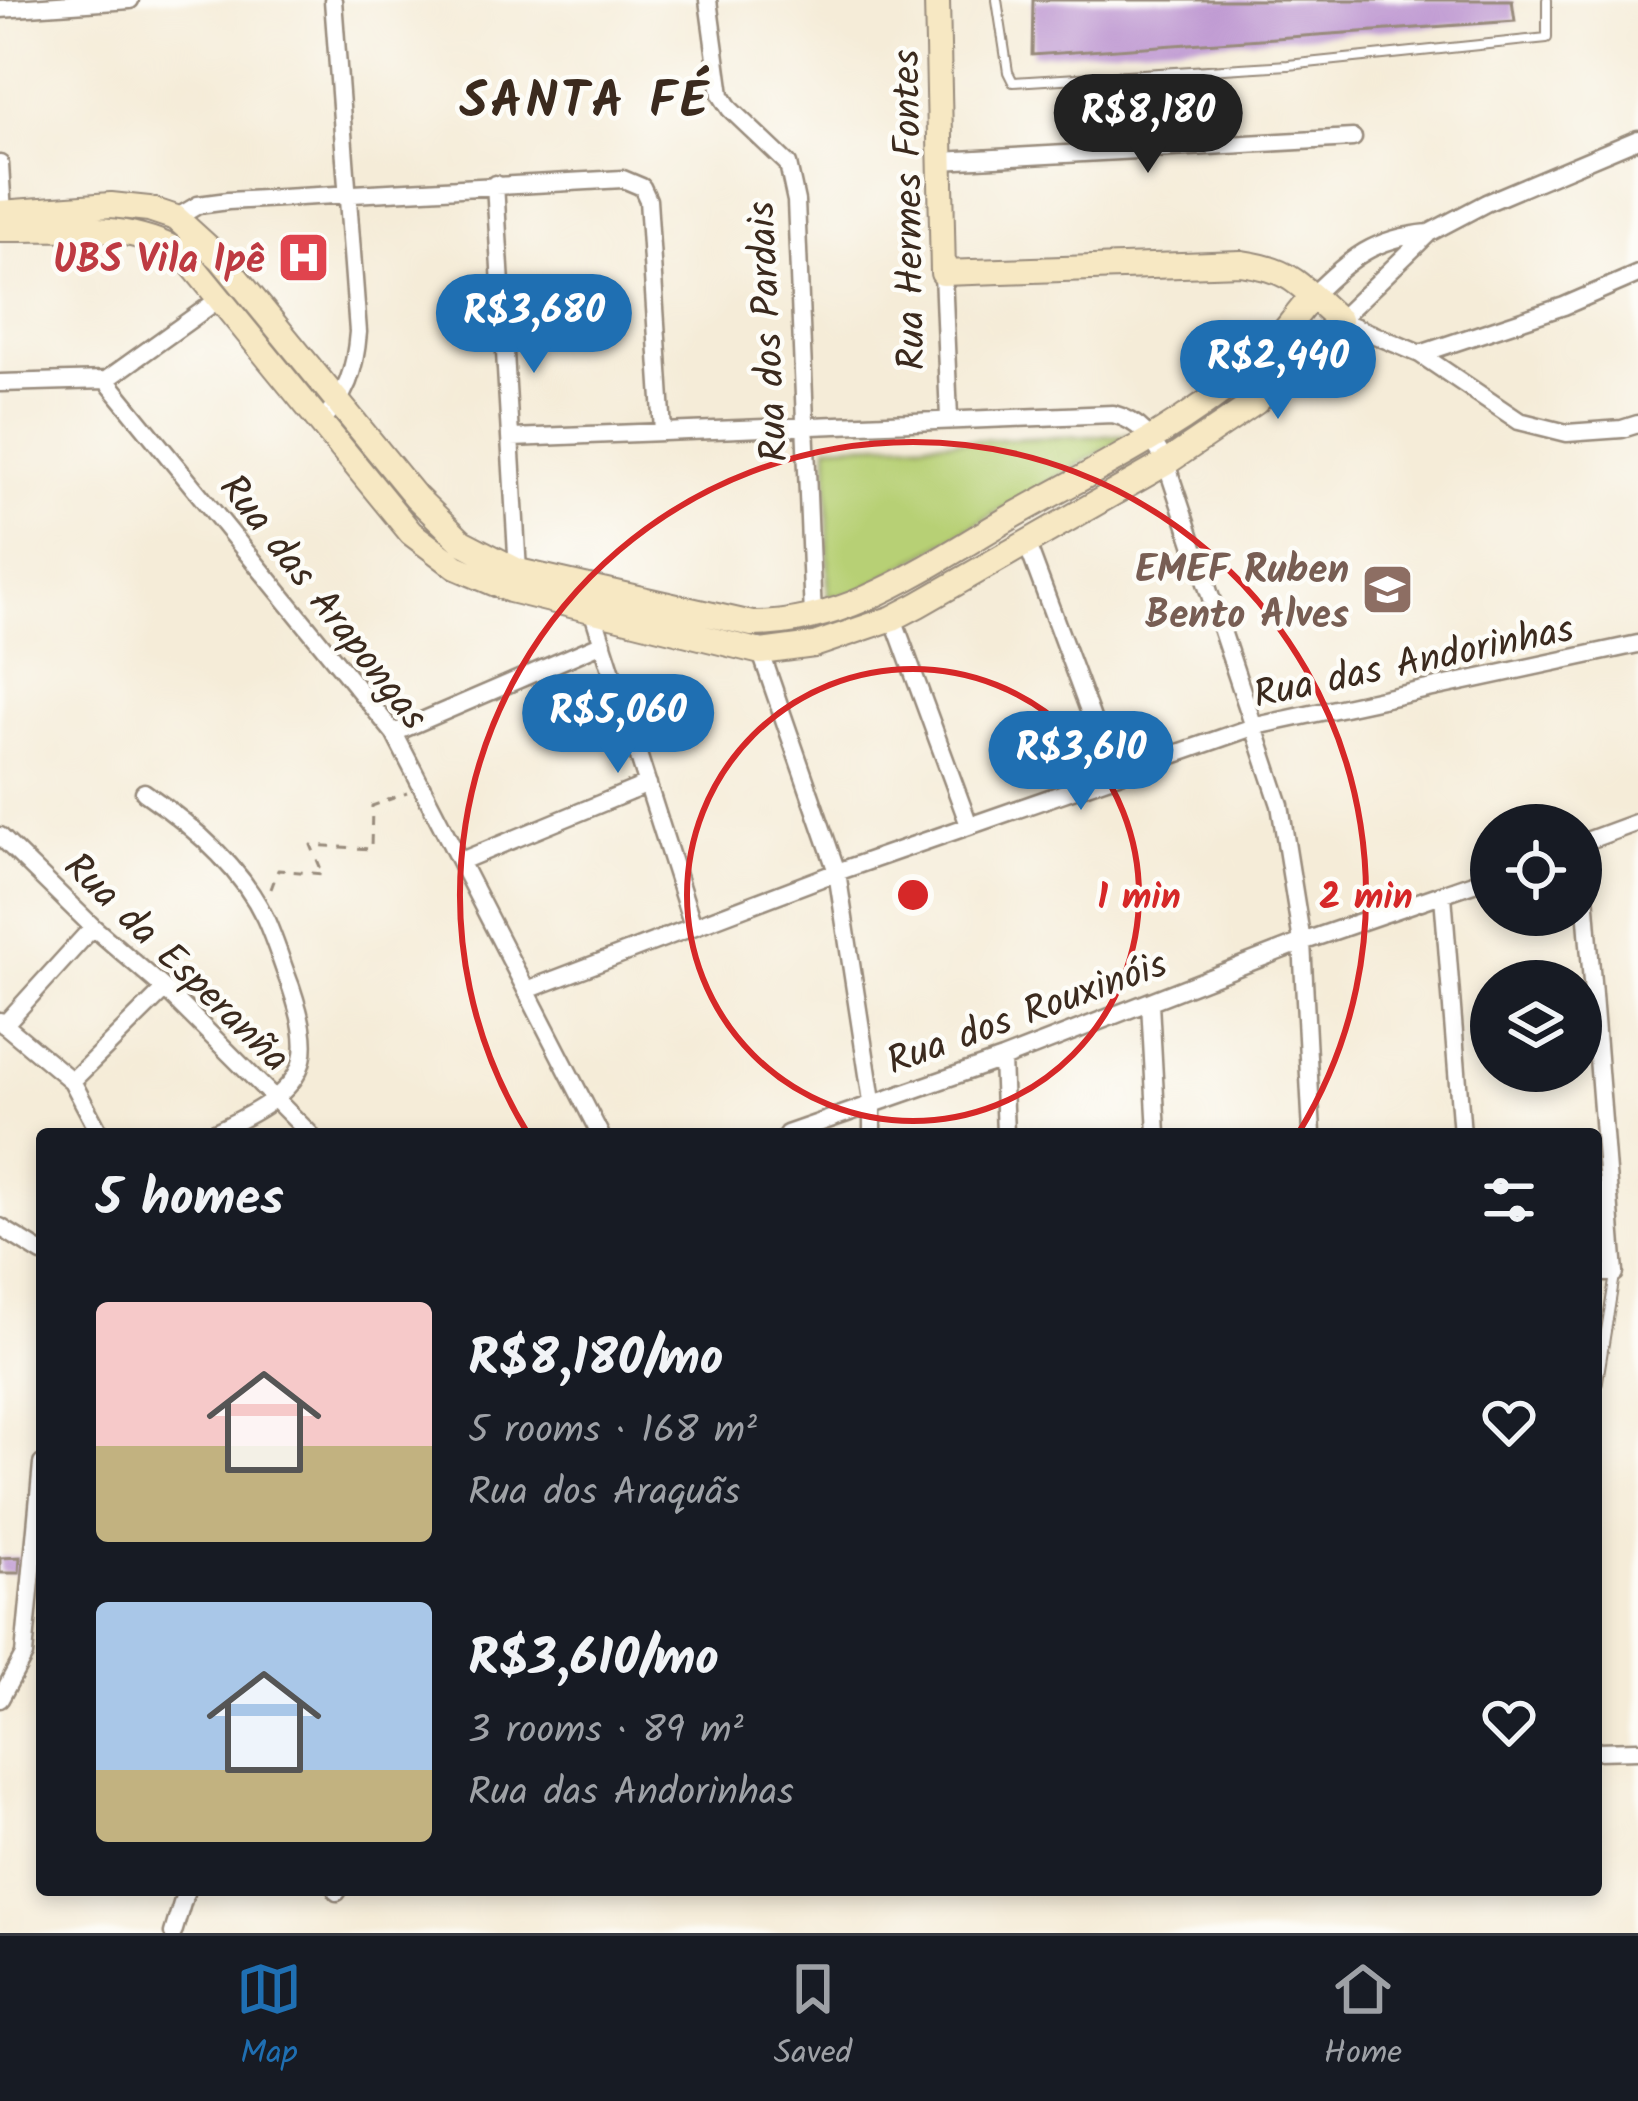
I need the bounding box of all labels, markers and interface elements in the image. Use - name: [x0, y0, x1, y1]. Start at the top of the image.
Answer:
- street label: Rua Hermes Fontes: [877, 49, 945, 371]
- district label: SANTA FÉ: [459, 63, 711, 144]
- pin: R$8,180: [1037, 74, 1259, 176]
- text: R$8,180: [1081, 82, 1215, 144]
- street label: Rua dos Pardais: [732, 200, 808, 464]
- hospital icon: UBS Vila Ipê: [275, 230, 331, 286]
- place label: UBS Vila Ipê: [53, 231, 265, 293]
- pin: R$3,680: [423, 274, 645, 376]
- text: R$3,680: [463, 282, 605, 344]
- pin: R$2,440: [1167, 320, 1389, 422]
- text: R$2,440: [1207, 328, 1349, 390]
- street label: Rua das Arapongas: [202, 462, 442, 745]
- place label: EMEF Ruben Bento Alves: [1135, 541, 1349, 648]
- school or university icon: EMEF Ruben Bento Alves: [1360, 562, 1416, 618]
- street label: Rua das Andorinhas: [1248, 600, 1580, 728]
- pin: R$5,060: [507, 674, 729, 776]
- text: R$5,060: [549, 682, 687, 744]
- pin: R$3,610: [970, 711, 1192, 813]
- text: R$3,610: [1015, 719, 1147, 781]
- map controls: [1470, 804, 1602, 1092]
- button: locate: [1470, 804, 1602, 936]
- street label: Rua da Esperanña: [47, 839, 303, 1089]
- text: 1 min: [1097, 870, 1181, 927]
- text: 2 min: [1319, 870, 1413, 927]
- centre of rings: [892, 874, 934, 916]
- street label: Rua dos Rouxinóis: [878, 935, 1177, 1094]
- button: layers: [1470, 960, 1602, 1092]
- text: 5 homes: [96, 1160, 284, 1241]
- icon: filters: [1476, 1167, 1542, 1233]
- text: R$8,180/mo: [468, 1320, 723, 1401]
- icon: home: [192, 1350, 336, 1494]
- icon: heart: [1476, 1389, 1542, 1455]
- text: 5 rooms · 168 m²: [468, 1401, 757, 1463]
- text: Rua dos Araquãs: [468, 1463, 740, 1525]
- text: R$3,610/mo: [468, 1620, 719, 1701]
- icon: home: [192, 1650, 336, 1794]
- icon: heart: [1476, 1689, 1542, 1755]
- text: 3 rooms · 89 m²: [468, 1701, 744, 1763]
- text: Rua das Andorinhas: [468, 1763, 794, 1825]
- tab: Map: [236, 1956, 302, 2081]
- tab: Saved: [774, 1956, 852, 2081]
- tab: Home: [1324, 1956, 1402, 2081]

